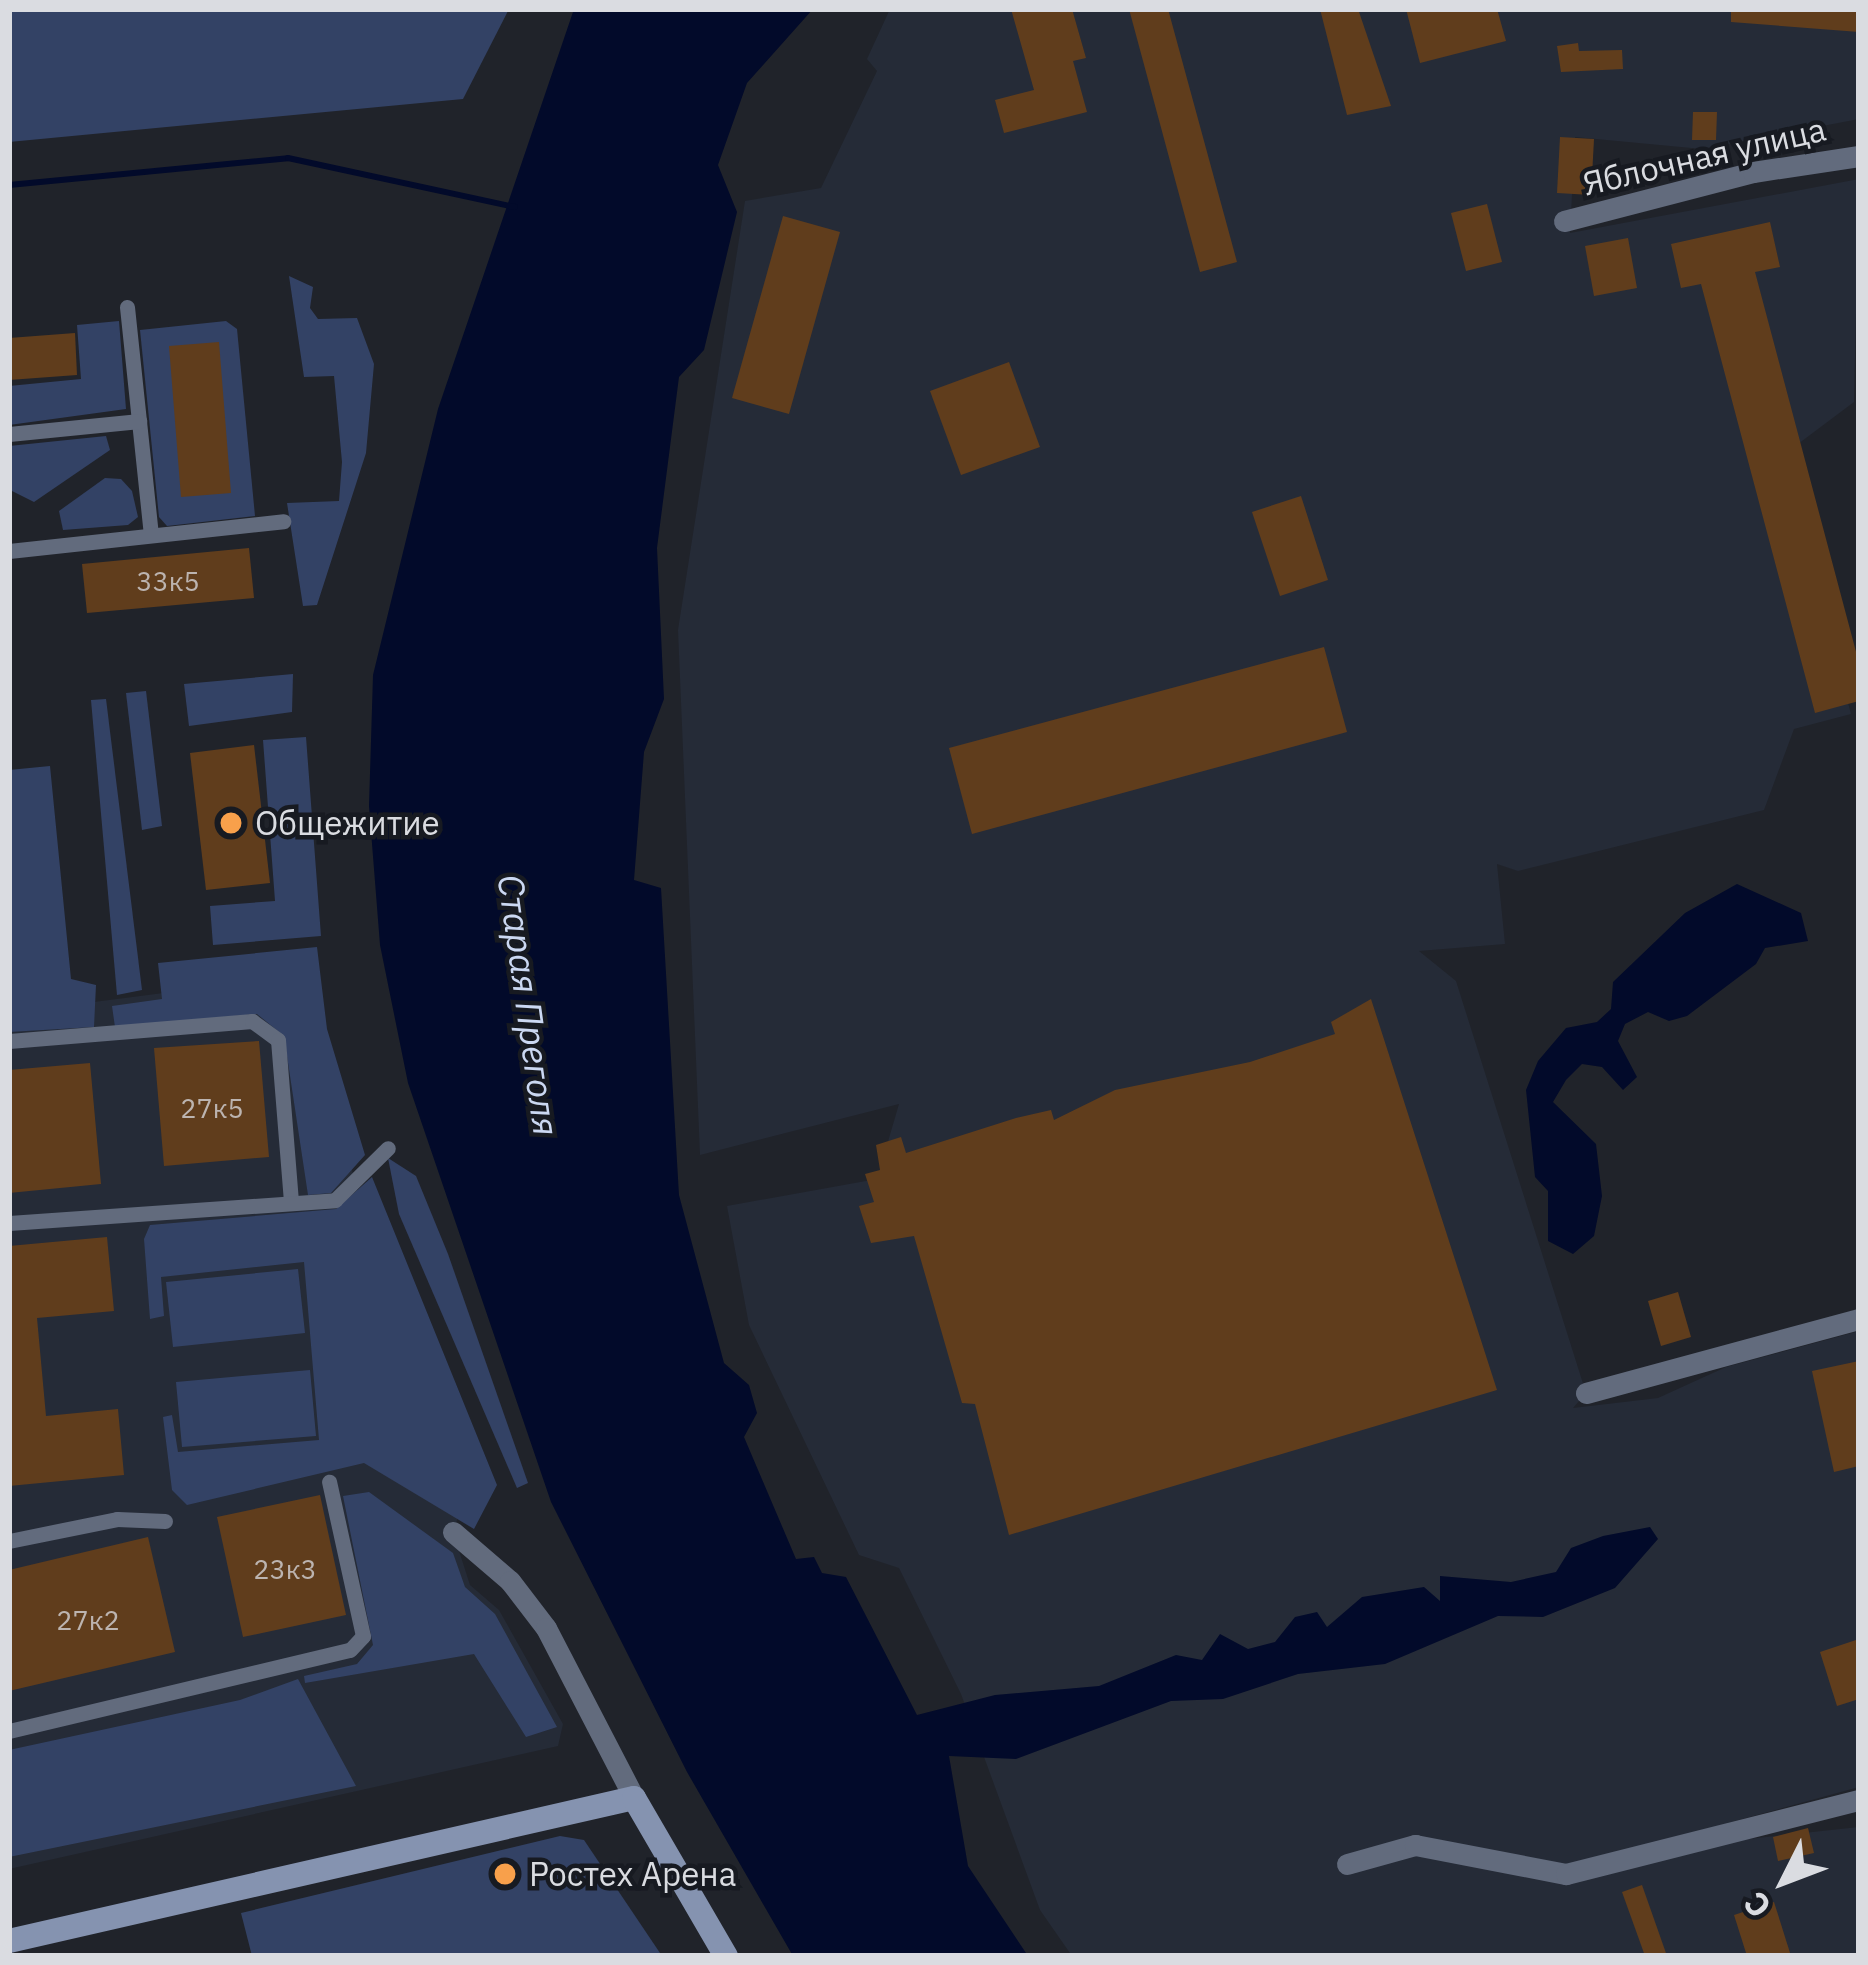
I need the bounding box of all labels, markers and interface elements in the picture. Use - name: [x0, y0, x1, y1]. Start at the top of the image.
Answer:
- street label: Яблочная улица: [1579, 109, 1829, 203]
- house number: 33к5: [136, 565, 200, 597]
- place label: Общежитие: [255, 803, 440, 843]
- marker: Общежитие: [218, 810, 244, 836]
- water label: Старая Преголя: [489, 872, 569, 1138]
- house number: 27к5: [180, 1092, 244, 1124]
- house number: 23к3: [253, 1553, 317, 1585]
- house number: 27к2: [56, 1604, 120, 1636]
- north arrow: [1724, 1821, 1844, 1941]
- place label: Ростех Арена: [529, 1854, 736, 1894]
- marker: Ростех Арена: [492, 1861, 518, 1887]
- text: С: [1734, 1883, 1780, 1928]

